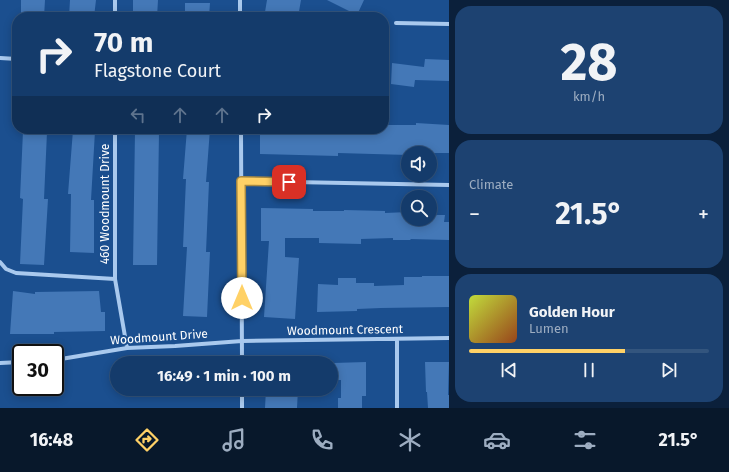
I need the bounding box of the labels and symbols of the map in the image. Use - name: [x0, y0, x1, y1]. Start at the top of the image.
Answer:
- street label: 460 Woodmount Drive: [98, 144, 112, 264]
- pin: [272, 165, 306, 199]
- position arrow: [221, 277, 263, 319]
- street label: Woodmount Crescent: [287, 322, 404, 338]
- street label: Woodmount Drive: [110, 327, 208, 347]
- speed limit sign: 30: [12, 344, 64, 396]

